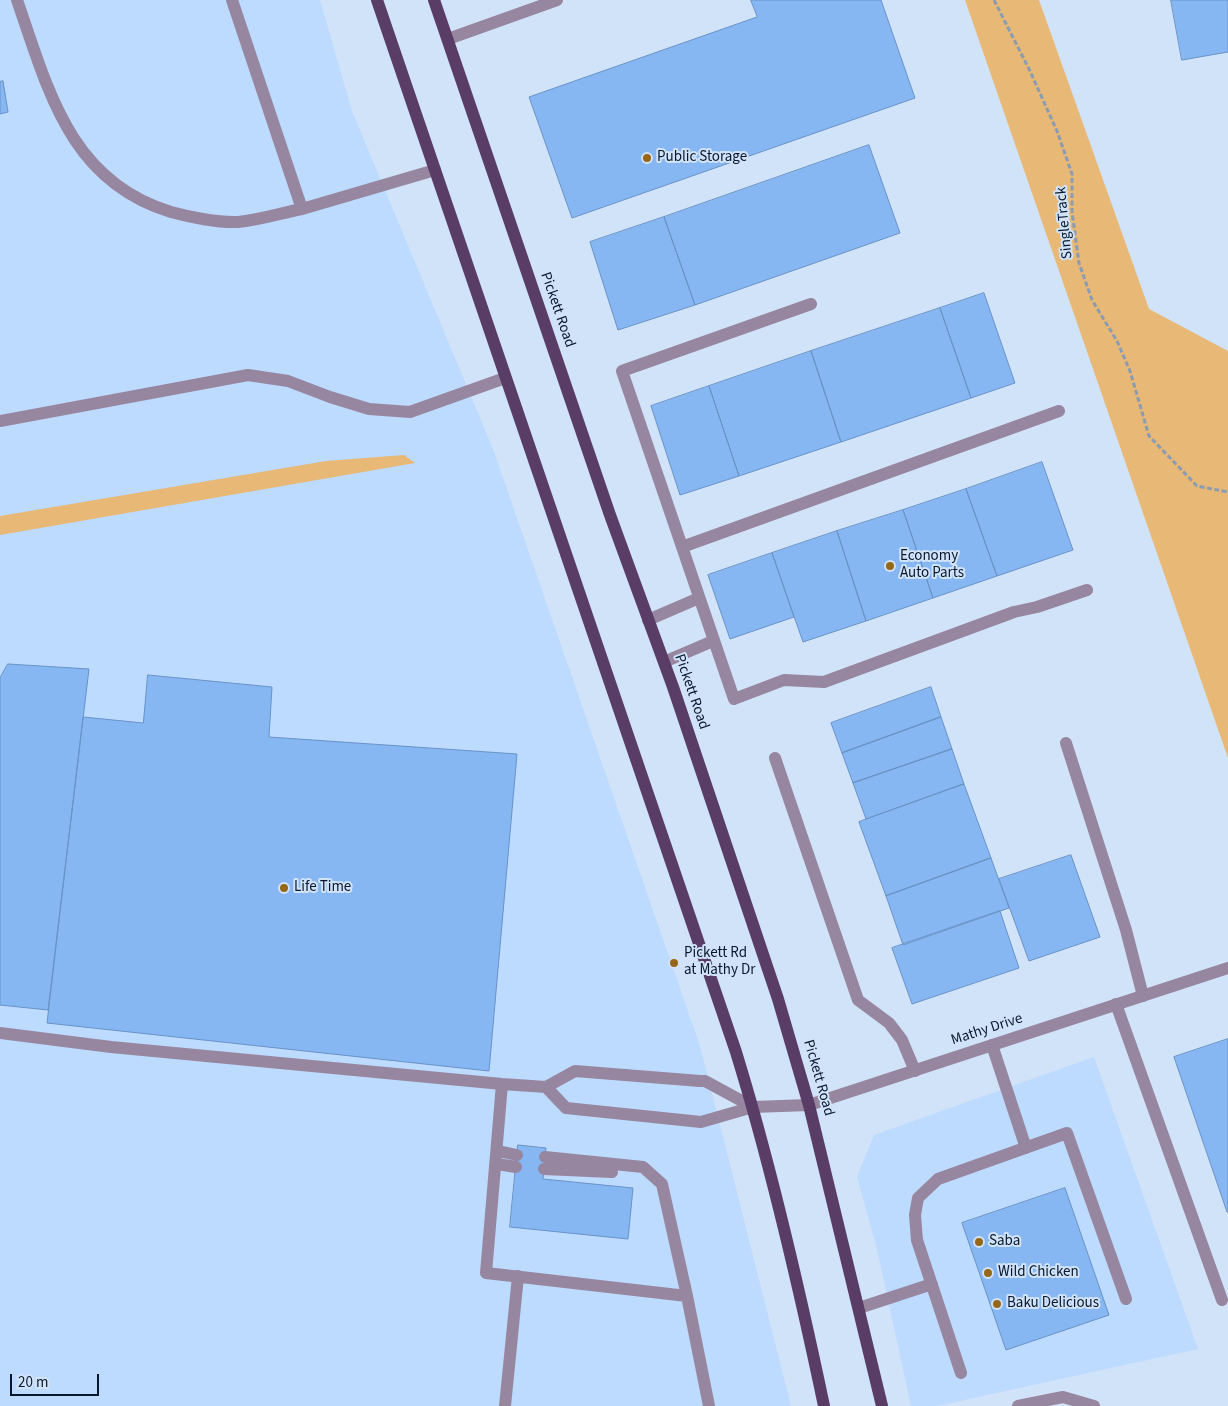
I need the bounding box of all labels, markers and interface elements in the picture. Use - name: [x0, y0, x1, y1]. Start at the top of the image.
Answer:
- place label: Public Storage: [657, 149, 747, 167]
- marker: Public Storage: [641, 152, 653, 164]
- street label: SingleTrack: [1053, 186, 1077, 260]
- street label: Pickett Road: [536, 270, 578, 350]
- place label: Economy Auto Parts: [900, 548, 964, 583]
- marker: Economy Auto Parts: [884, 560, 896, 572]
- street label: Pickett Road: [670, 652, 712, 732]
- place label: Life Time: [294, 879, 351, 897]
- marker: Life Time: [278, 882, 290, 894]
- place label: Pickett Rd at Mathy Dr: [684, 945, 755, 980]
- marker: Pickett Rd at Mathy Dr: [668, 957, 680, 969]
- street label: Mathy Drive: [949, 1010, 1025, 1050]
- street label: Pickett Road: [799, 1038, 837, 1118]
- place label: Saba: [989, 1233, 1020, 1251]
- marker: Saba: [973, 1236, 985, 1248]
- place label: Wild Chicken: [998, 1264, 1079, 1282]
- marker: Wild Chicken: [982, 1267, 994, 1279]
- place label: Baku Delicious: [1007, 1295, 1099, 1313]
- marker: Baku Delicious: [991, 1298, 1003, 1310]
- scale bar: [12, 1364, 101, 1396]
- text: 20 m: [18, 1372, 48, 1393]

